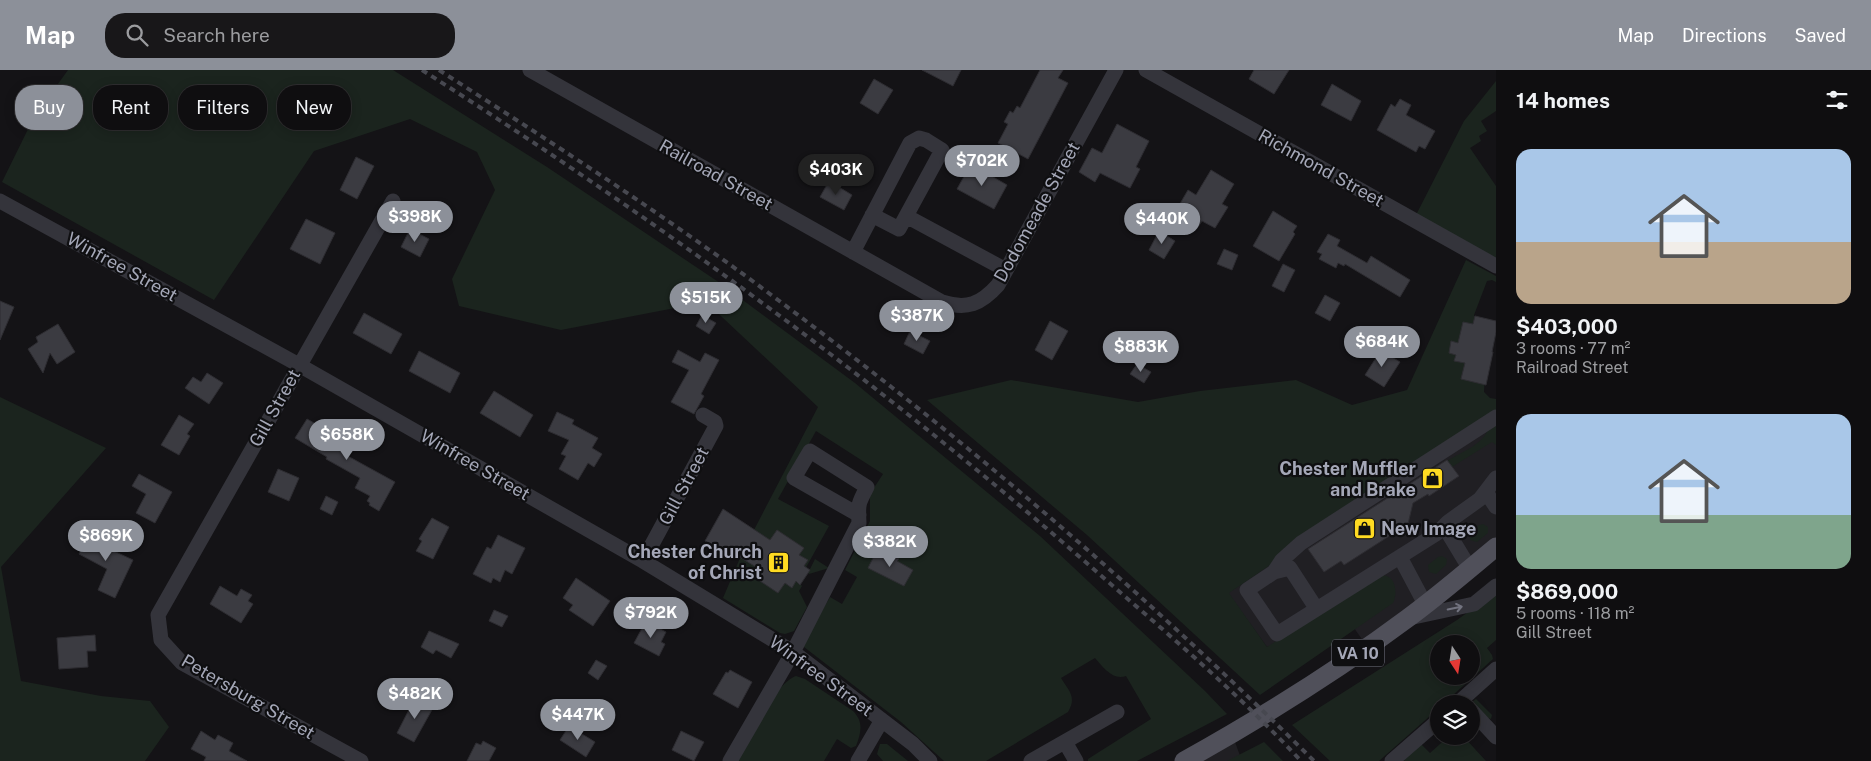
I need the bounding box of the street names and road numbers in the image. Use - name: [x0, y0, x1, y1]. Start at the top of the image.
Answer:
- street label: Richmond Street: [1255, 124, 1388, 211]
- street label: Railroad Street: [656, 135, 777, 214]
- street label: Dodomeade Street: [989, 138, 1084, 285]
- street label: Winfree Street: [63, 228, 181, 306]
- street label: Gill Street: [245, 365, 304, 450]
- street label: Winfree Street: [417, 425, 534, 504]
- street label: Gill Street: [654, 443, 713, 528]
- street label: Winfree Street: [765, 631, 877, 720]
- road number: VA 10: [1332, 640, 1384, 666]
- street label: Petersburg Street: [178, 650, 319, 743]

